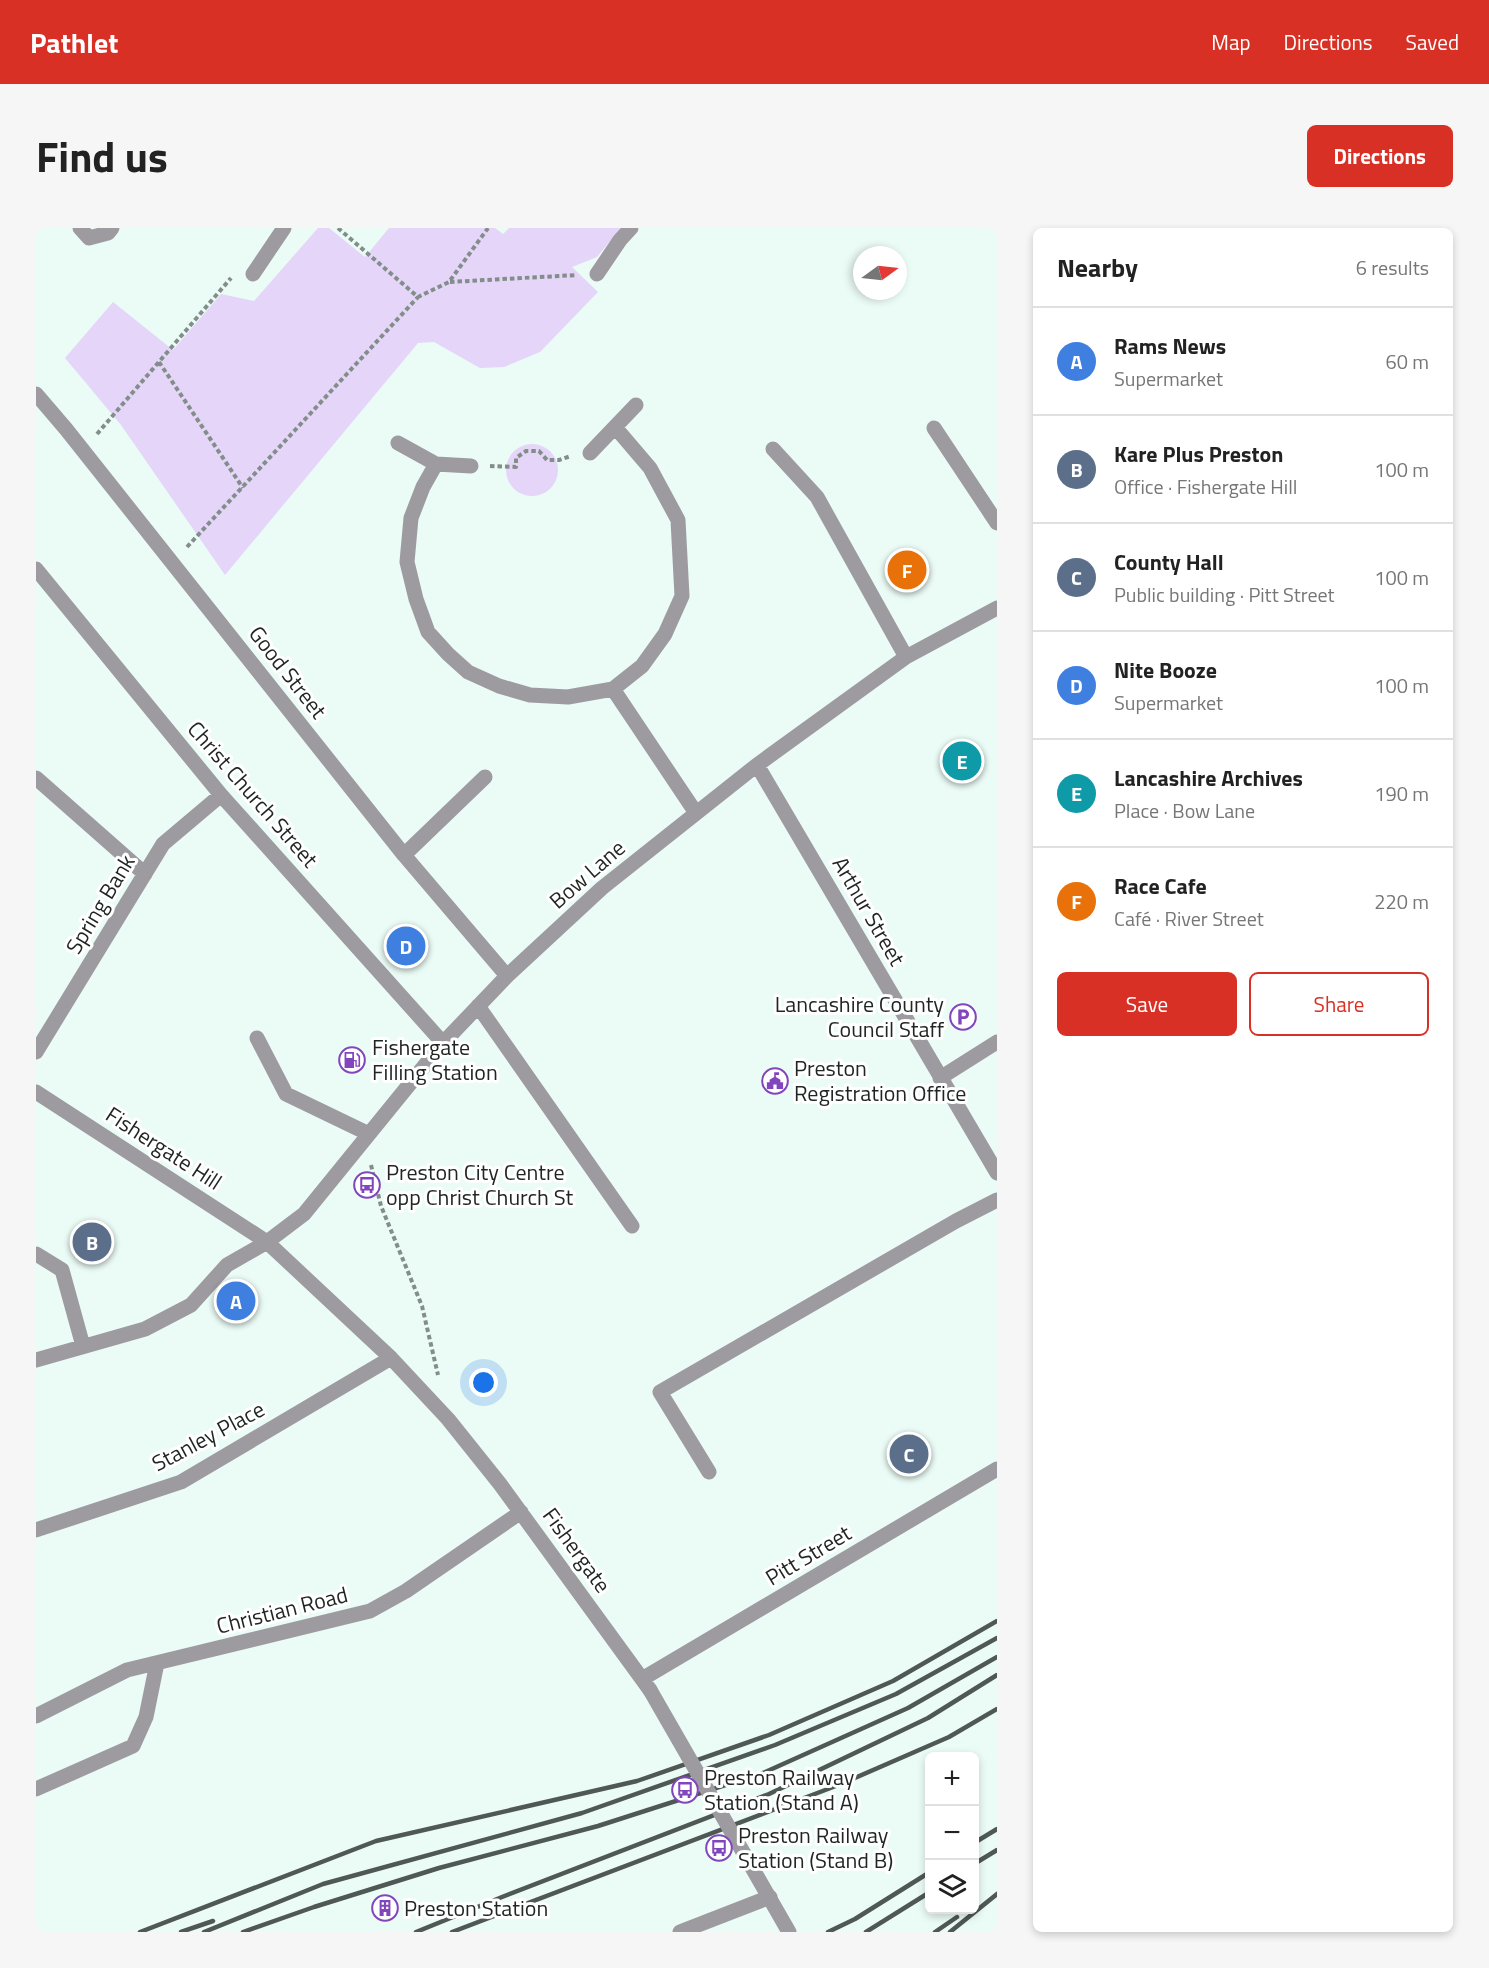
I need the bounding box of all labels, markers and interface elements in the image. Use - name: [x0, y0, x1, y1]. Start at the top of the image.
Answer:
- text: Pathlet: [30, 21, 118, 64]
- text: Map: [1211, 26, 1251, 58]
- text: Directions: [1284, 26, 1373, 58]
- text: Saved: [1406, 26, 1459, 58]
- text: Find us: [36, 124, 168, 188]
- button: Directions: [1307, 125, 1453, 187]
- north arrow: [853, 246, 907, 300]
- text: Nearby: [1057, 248, 1138, 287]
- text: 6 results: [1356, 252, 1429, 283]
- text: Rams News: [1114, 329, 1226, 363]
- text: A: [1070, 346, 1083, 377]
- text: 60 m: [1385, 346, 1429, 377]
- text: Supermarket: [1114, 363, 1223, 394]
- text: Kare Plus Preston: [1114, 437, 1283, 471]
- text: B: [1070, 454, 1083, 485]
- text: 100 m: [1374, 454, 1429, 485]
- text: Office · Fishergate Hill: [1114, 471, 1297, 502]
- text: County Hall: [1114, 545, 1224, 579]
- pin: F: [888, 548, 926, 592]
- text: C: [1071, 562, 1082, 593]
- text: 100 m: [1374, 562, 1429, 593]
- text: Public building · Pitt Street: [1114, 579, 1335, 610]
- street label: Good Street: [241, 618, 335, 726]
- text: Nite Booze: [1114, 653, 1217, 687]
- text: D: [1070, 670, 1083, 701]
- text: 100 m: [1374, 670, 1429, 701]
- text: Supermarket: [1114, 687, 1223, 718]
- street label: Christ Church Street: [180, 713, 327, 875]
- pin: E: [942, 738, 982, 784]
- text: Lancashire Archives: [1114, 761, 1303, 795]
- text: E: [1071, 778, 1082, 809]
- text: 190 m: [1374, 778, 1429, 809]
- text: Place · Bow Lane: [1114, 795, 1255, 826]
- street label: Bow Lane: [541, 831, 633, 917]
- street label: Spring Bank: [57, 847, 143, 960]
- street label: Arthur Street: [824, 850, 914, 972]
- text: Race Cafe: [1114, 869, 1207, 903]
- text: F: [1071, 886, 1082, 917]
- text: 220 m: [1374, 886, 1429, 917]
- text: Café · River Street: [1114, 903, 1264, 934]
- pin: D: [386, 924, 425, 968]
- button: Save: [1057, 972, 1237, 1036]
- button: Share: [1249, 972, 1429, 1036]
- place label: Lancashire County Council Staff: [775, 987, 945, 1046]
- parking icon: Lancashire County Council Staff: [948, 1002, 978, 1032]
- place label: Fishergate Filling Station: [372, 1030, 498, 1089]
- fuel station icon: Fishergate Filling Station: [337, 1045, 367, 1075]
- place label: Preston Registration Office: [794, 1051, 966, 1110]
- public building icon: Preston Registration Office: [760, 1066, 790, 1096]
- street label: Fishergate Hill: [99, 1098, 229, 1198]
- place label: Preston City Centre opp Christ Church St: [386, 1155, 573, 1214]
- bus stop icon: Preston City Centre opp Christ Church St: [352, 1170, 382, 1200]
- pin: B: [72, 1220, 112, 1264]
- pin: A: [216, 1278, 256, 1324]
- your location: [469, 1368, 498, 1397]
- street label: Stanley Place: [146, 1392, 270, 1480]
- pin: C: [890, 1432, 928, 1476]
- street label: Fishergate: [534, 1500, 620, 1600]
- street label: Pitt Street: [759, 1516, 858, 1594]
- street label: Christian Road: [213, 1577, 351, 1643]
- map controls: [925, 1752, 979, 1914]
- button: +: [925, 1752, 979, 1806]
- place label: Preston Railway Station (Stand A): [704, 1760, 859, 1819]
- bus stop icon: Preston Railway Station (Stand A): [670, 1775, 700, 1805]
- button: −: [925, 1806, 979, 1860]
- place label: Preston Railway Station (Stand B): [738, 1818, 893, 1877]
- bus stop icon: Preston Railway Station (Stand B): [704, 1833, 734, 1863]
- button: layers: [925, 1860, 979, 1914]
- place label: Preston Station: [404, 1891, 548, 1925]
- building icon: Preston Station: [370, 1893, 400, 1923]

